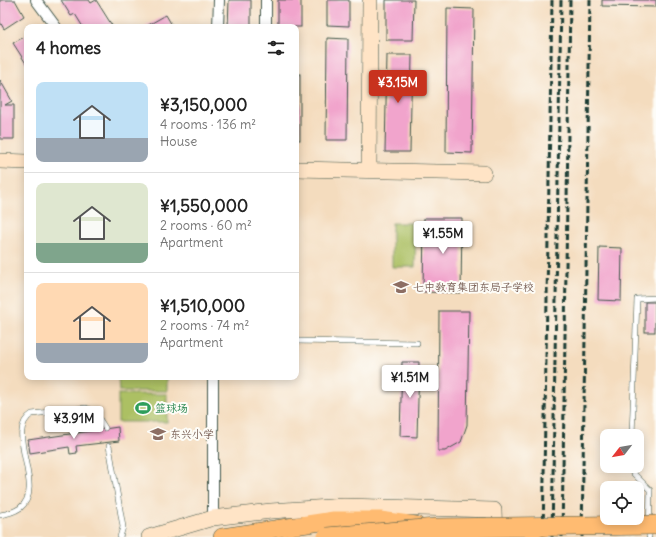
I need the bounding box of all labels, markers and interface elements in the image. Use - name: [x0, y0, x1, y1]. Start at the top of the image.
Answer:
- text: 4 homes: [36, 37, 101, 59]
- icon: filters: [265, 37, 287, 59]
- pin: ¥3.15M: [365, 70, 431, 104]
- text: ¥3.15M: [378, 74, 418, 91]
- text: ¥3,150,000: [160, 94, 247, 116]
- icon: home: [68, 98, 116, 146]
- text: 4 rooms · 136 m²: [160, 116, 256, 133]
- text: House: [160, 133, 197, 150]
- text: ¥1,550,000: [160, 195, 248, 217]
- icon: home: [68, 199, 116, 247]
- text: 2 rooms · 60 m²: [160, 217, 252, 234]
- pin: ¥1.55M: [410, 221, 476, 255]
- text: ¥1.55M: [423, 225, 463, 242]
- text: Apartment: [160, 234, 223, 251]
- school or university icon: 七中教育集团东局子学校: [392, 278, 410, 296]
- place label: 七中教育集团东局子学校: [413, 280, 534, 294]
- text: ¥1,510,000: [160, 295, 245, 317]
- icon: home: [68, 299, 116, 347]
- text: 2 rooms · 74 m²: [160, 317, 249, 334]
- text: Apartment: [160, 334, 223, 351]
- pin: ¥1.51M: [377, 365, 443, 399]
- text: ¥1.51M: [391, 369, 429, 386]
- sports icon: 篮球场: [134, 399, 152, 417]
- place label: 篮球场: [155, 401, 188, 415]
- pin: ¥3.91M: [41, 406, 107, 440]
- text: ¥3.91M: [54, 410, 94, 427]
- school or university icon: 东兴小学: [149, 425, 167, 443]
- place label: 东兴小学: [170, 427, 214, 441]
- north arrow: [600, 429, 644, 473]
- map controls: [600, 429, 644, 525]
- button: locate: [600, 481, 644, 525]

